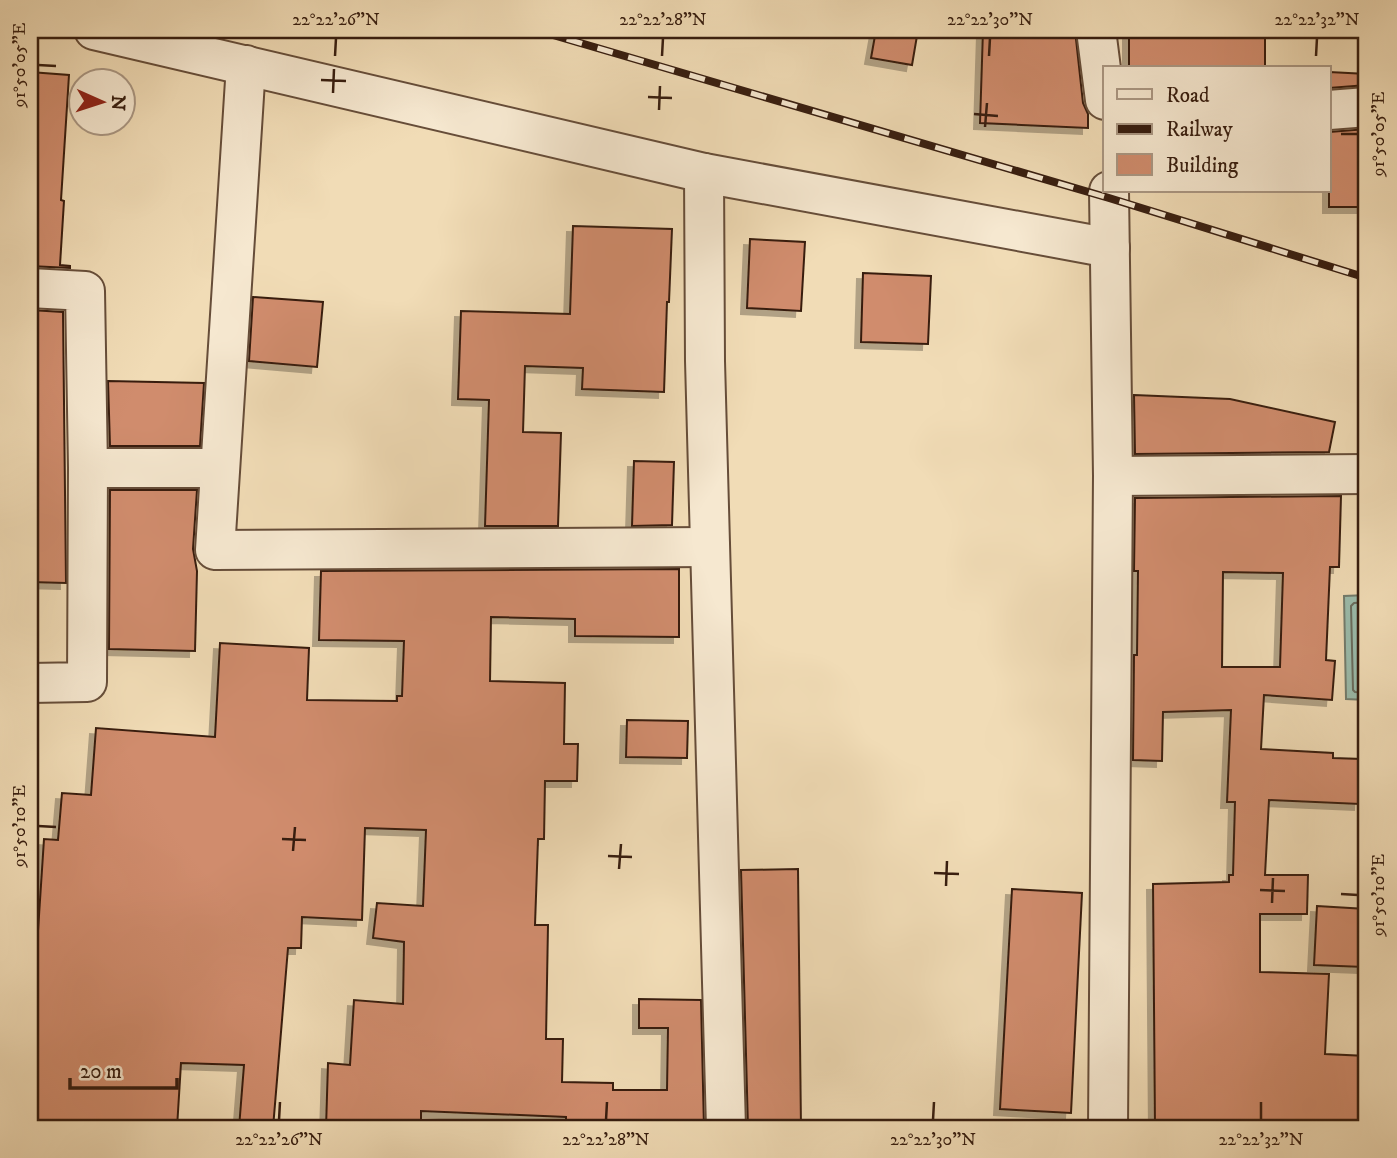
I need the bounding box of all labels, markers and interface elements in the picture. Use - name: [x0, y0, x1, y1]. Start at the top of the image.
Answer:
- text: 22°22'26"N: [292, 9, 380, 31]
- text: 22°22'28"N: [619, 9, 707, 31]
- text: 22°22'30"N: [947, 9, 1033, 31]
- text: 22°22'32"N: [1275, 9, 1360, 31]
- text: 91°50'05"E: [9, 22, 31, 108]
- north arrow: [66, 66, 136, 136]
- legend: [1103, 66, 1330, 192]
- text: Road: [1166, 83, 1210, 109]
- text: 91°50'05"E: [1368, 91, 1390, 177]
- text: N: [106, 94, 129, 112]
- text: Railway: [1166, 117, 1234, 143]
- text: Building: [1166, 153, 1239, 179]
- text: 91°50'10"E: [9, 785, 31, 868]
- text: 91°50'10"E: [1368, 854, 1390, 937]
- scale bar: [70, 1046, 177, 1090]
- text: 20 m: [80, 1059, 122, 1085]
- text: 22°22'26"N: [235, 1129, 323, 1151]
- text: 22°22'28"N: [562, 1129, 650, 1151]
- text: 22°22'30"N: [890, 1129, 976, 1151]
- text: 22°22'32"N: [1219, 1129, 1304, 1151]

